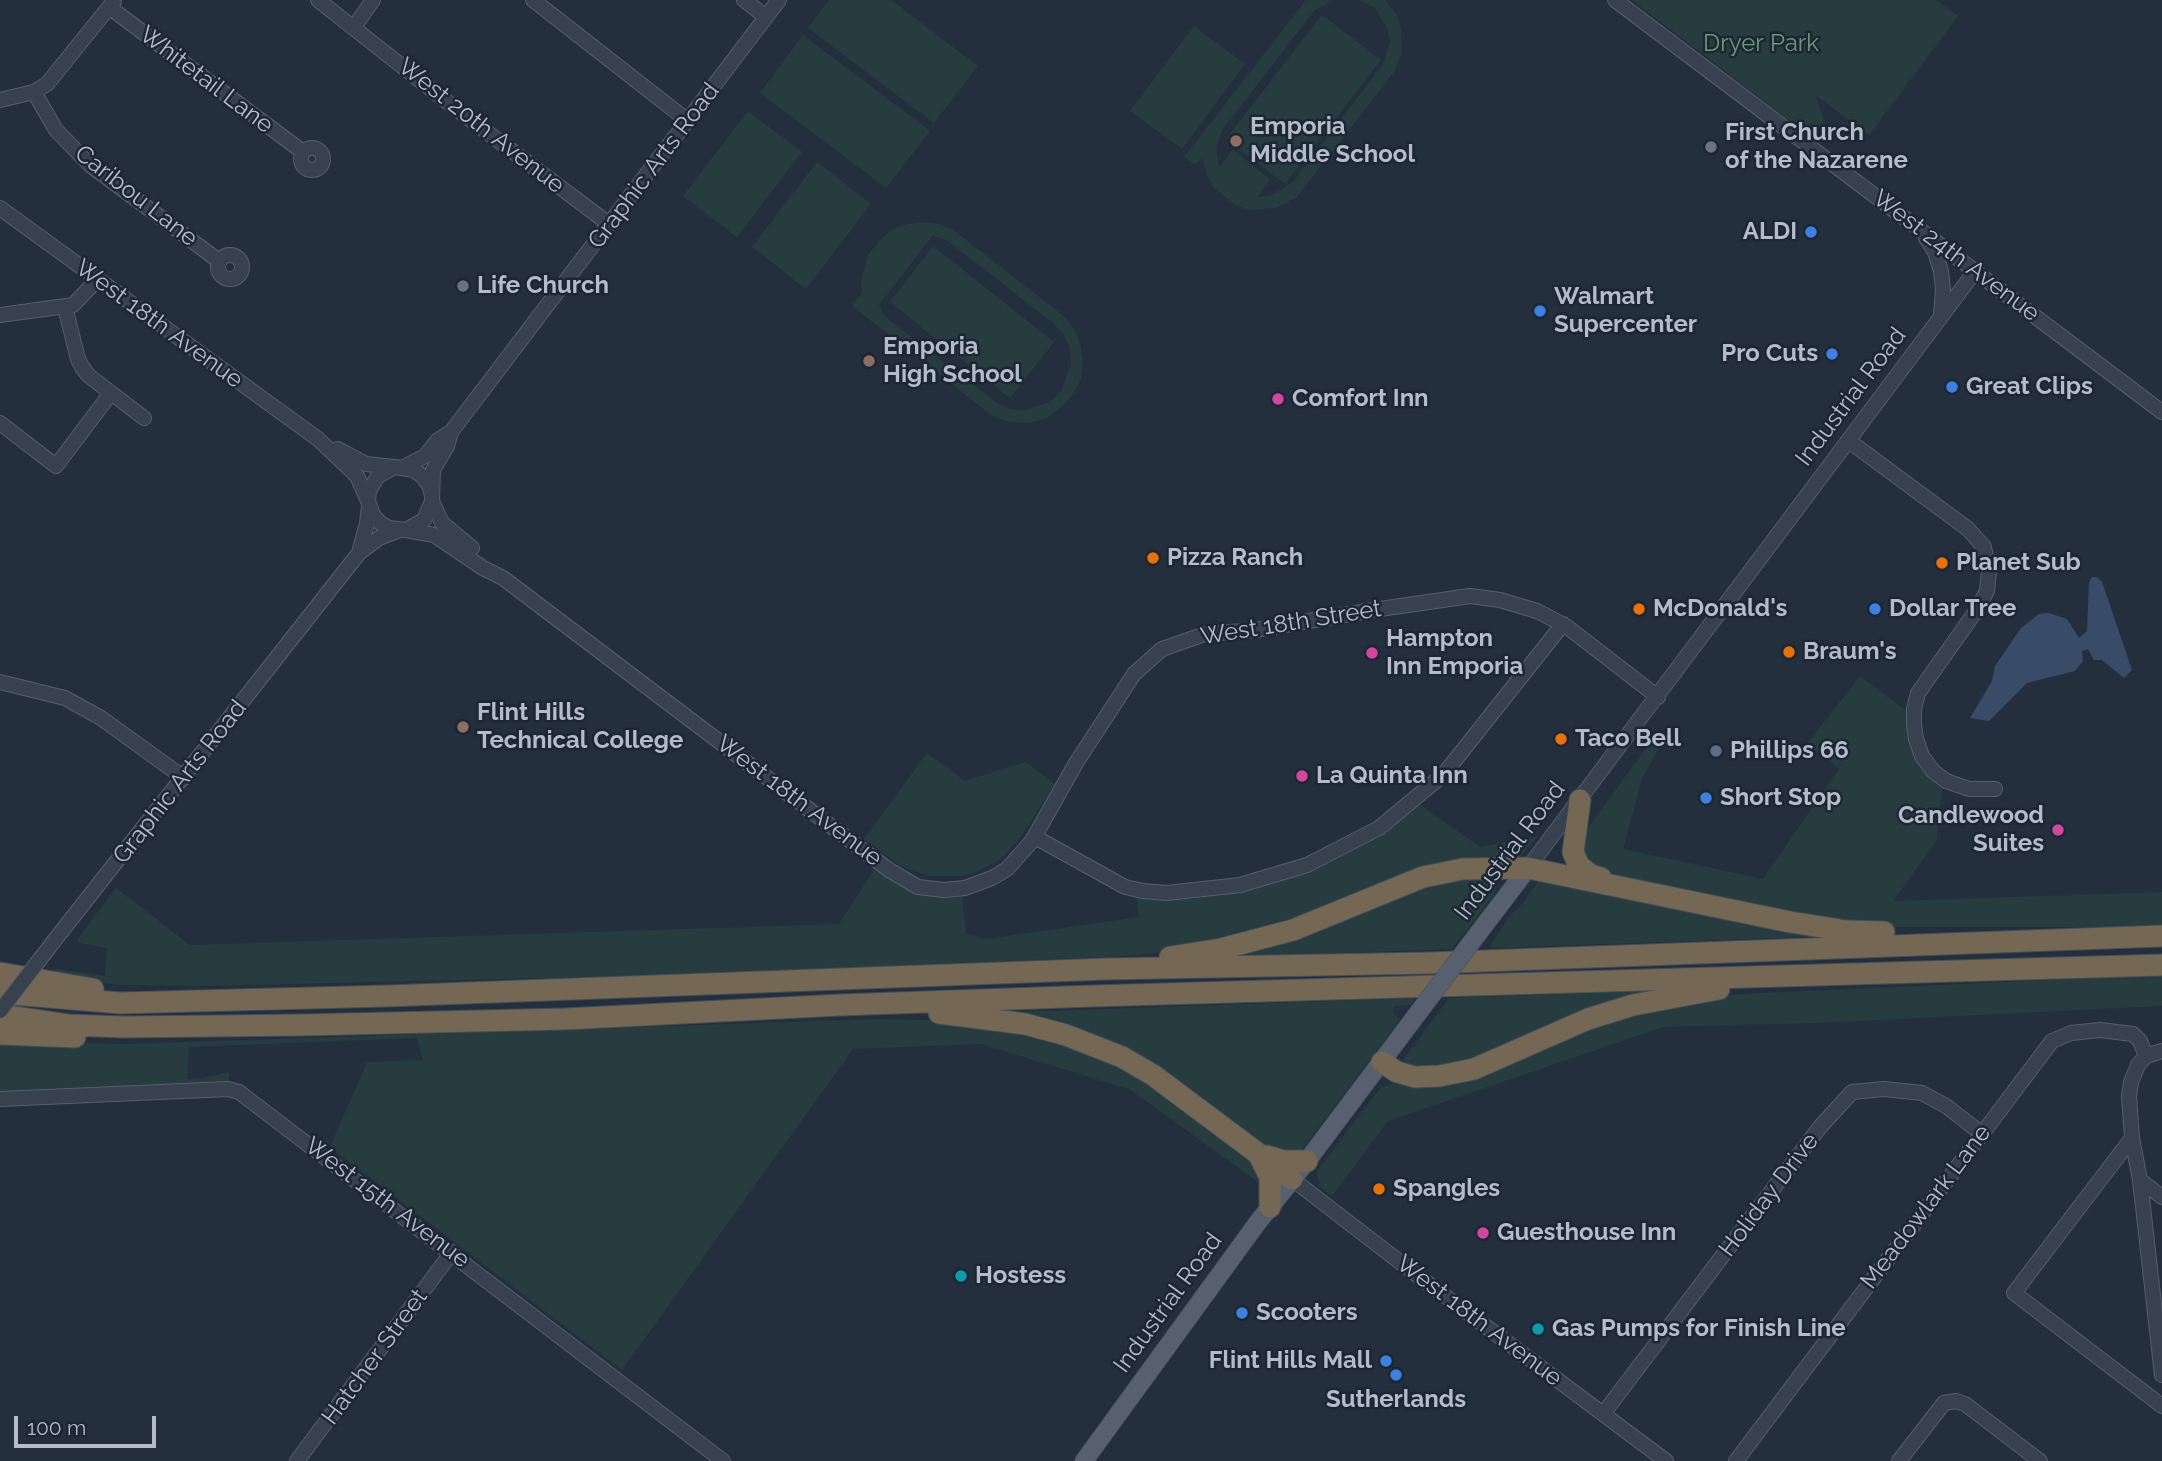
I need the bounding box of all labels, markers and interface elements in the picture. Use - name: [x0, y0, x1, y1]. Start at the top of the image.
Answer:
- street label: Whitetail Lane: [133, 20, 279, 140]
- park label: Dryer Park: [1703, 30, 1819, 58]
- street label: West 20th Avenue: [392, 52, 570, 200]
- street label: Graphic Arts Road: [582, 77, 726, 255]
- place label: Emporia Middle School: [1250, 113, 1415, 169]
- place label: First Church of the Nazarene: [1725, 119, 1908, 175]
- marker: Emporia Middle School: [1228, 133, 1244, 149]
- street label: Caribou Lane: [69, 139, 203, 253]
- marker: First Church of the Nazarene: [1703, 139, 1719, 155]
- street label: West 24th Avenue: [1867, 184, 2045, 328]
- place label: ALDI: [1743, 218, 1797, 246]
- marker: ALDI: [1803, 224, 1819, 240]
- street label: West 18th Avenue: [70, 254, 248, 394]
- place label: Life Church: [477, 272, 609, 300]
- marker: Life Church: [455, 278, 471, 294]
- place label: Walmart Supercenter: [1554, 283, 1697, 339]
- marker: Walmart Supercenter: [1532, 303, 1548, 319]
- street label: Industrial Road: [1790, 322, 1912, 472]
- place label: Emporia High School: [883, 333, 1022, 389]
- place label: Pro Cuts: [1721, 340, 1818, 368]
- marker: Pro Cuts: [1824, 346, 1840, 362]
- marker: Emporia High School: [861, 353, 877, 369]
- place label: Great Clips: [1966, 373, 2093, 401]
- marker: Great Clips: [1944, 379, 1960, 395]
- place label: Comfort Inn: [1292, 385, 1429, 413]
- marker: Comfort Inn: [1270, 391, 1286, 407]
- place label: Pizza Ranch: [1167, 544, 1303, 572]
- place label: Planet Sub: [1956, 549, 2081, 577]
- marker: Pizza Ranch: [1145, 550, 1161, 566]
- marker: Planet Sub: [1934, 555, 1950, 571]
- street label: West 18th Street: [1199, 595, 1383, 651]
- place label: McDonald's: [1653, 595, 1787, 623]
- place label: Dollar Tree: [1889, 595, 2016, 623]
- marker: McDonald's: [1631, 601, 1647, 617]
- marker: Dollar Tree: [1867, 601, 1883, 617]
- place label: Hampton Inn Emporia: [1386, 625, 1523, 681]
- place label: Braum's: [1803, 638, 1897, 666]
- marker: Braum's: [1781, 644, 1797, 660]
- marker: Hampton Inn Emporia: [1364, 645, 1380, 661]
- street label: Graphic Arts Road: [107, 694, 253, 870]
- place label: Flint Hills Technical College: [477, 699, 683, 755]
- marker: Flint Hills Technical College: [455, 719, 471, 735]
- place label: Taco Bell: [1575, 725, 1681, 753]
- street label: West 18th Avenue: [710, 729, 888, 873]
- marker: Taco Bell: [1553, 731, 1569, 747]
- place label: Phillips 66: [1730, 737, 1849, 765]
- marker: Phillips 66: [1708, 743, 1724, 759]
- place label: La Quinta Inn: [1316, 762, 1468, 790]
- marker: La Quinta Inn: [1294, 768, 1310, 784]
- street label: Industrial Road: [1449, 776, 1571, 926]
- place label: Short Stop: [1720, 784, 1841, 812]
- marker: Short Stop: [1698, 790, 1714, 806]
- place label: Candlewood Suites: [1898, 802, 2044, 858]
- marker: Candlewood Suites: [2050, 822, 2066, 838]
- street label: Meadowlark Lane: [1855, 1119, 1997, 1295]
- street label: Holiday Drive: [1713, 1127, 1825, 1263]
- street label: West 15th Avenue: [299, 1132, 475, 1274]
- place label: Spangles: [1393, 1175, 1500, 1203]
- marker: Spangles: [1371, 1181, 1387, 1197]
- place label: Guesthouse Inn: [1497, 1219, 1676, 1247]
- marker: Guesthouse Inn: [1475, 1225, 1491, 1241]
- street label: Industrial Road: [1108, 1228, 1228, 1378]
- street label: West 18th Avenue: [1390, 1249, 1568, 1393]
- place label: Hostess: [975, 1262, 1066, 1290]
- marker: Hostess: [953, 1268, 969, 1284]
- street label: Hatcher Street: [316, 1284, 434, 1430]
- place label: Scooters: [1256, 1299, 1358, 1327]
- marker: Scooters: [1234, 1305, 1250, 1321]
- place label: Gas Pumps for Finish Line: [1552, 1315, 1846, 1343]
- marker: Gas Pumps for Finish Line: [1530, 1321, 1546, 1337]
- place label: Flint Hills Mall: [1209, 1347, 1372, 1375]
- marker: Flint Hills Mall: [1378, 1353, 1394, 1369]
- marker: Sutherlands: [1388, 1367, 1404, 1383]
- place label: Sutherlands: [1326, 1386, 1466, 1414]
- scale bar: [18, 1402, 159, 1446]
- text: 100 m: [27, 1415, 86, 1440]

